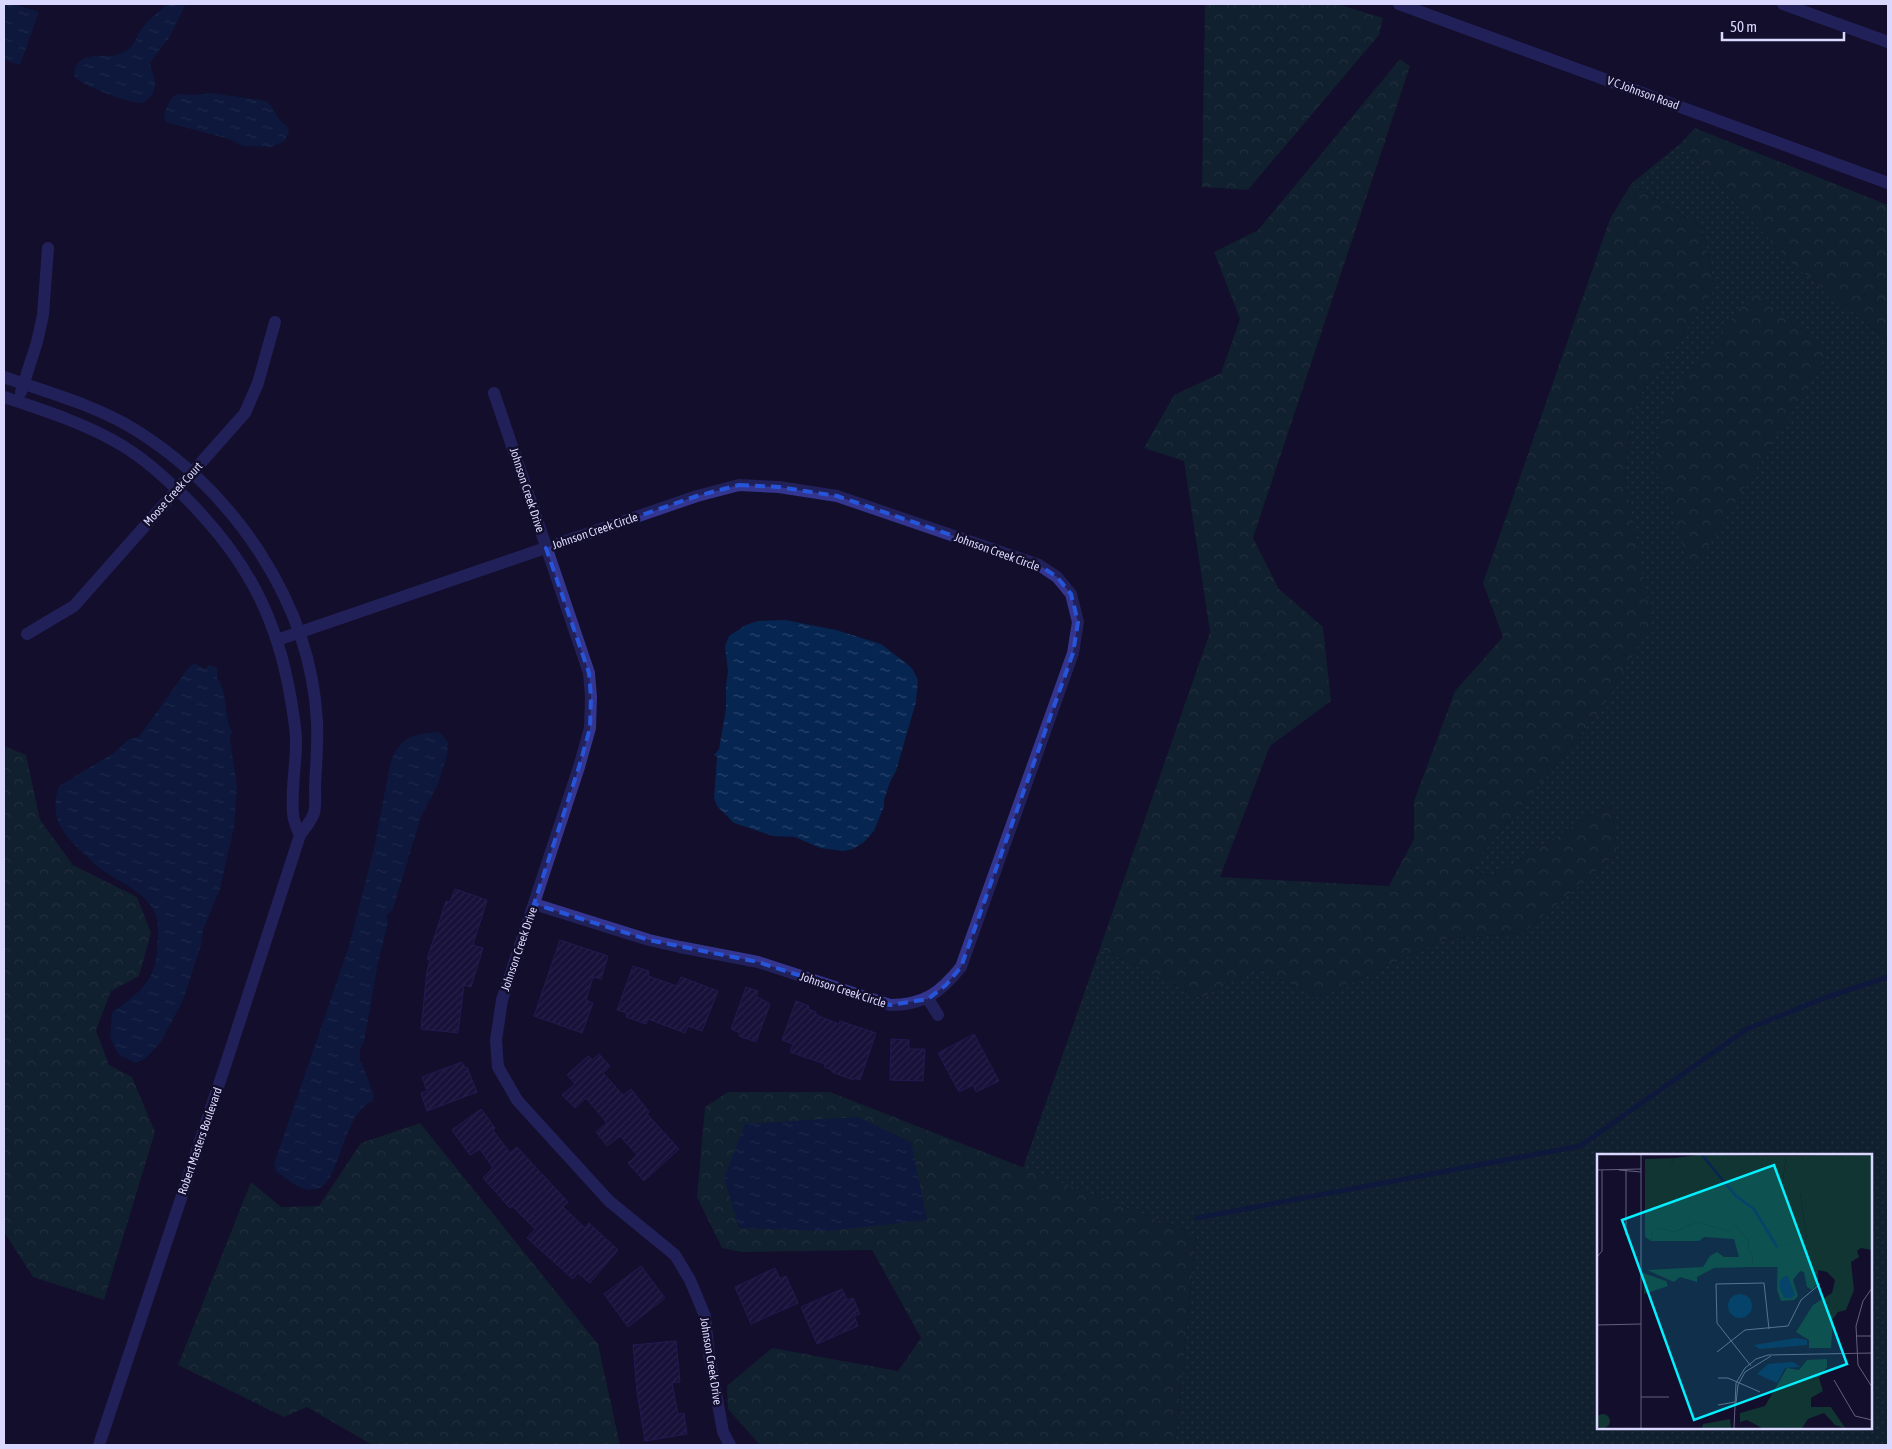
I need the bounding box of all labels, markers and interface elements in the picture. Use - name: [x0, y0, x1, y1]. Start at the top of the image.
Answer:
- scale bar: [1722, 10, 1844, 42]
- text: 50 m: [1730, 18, 1757, 35]
- street label: V C Johnson Road: [1605, 73, 1681, 113]
- street label: Johnson Creek Drive: [507, 446, 547, 534]
- street label: Moose Creek Court: [141, 459, 206, 529]
- street label: Johnson Creek Circle: [550, 510, 640, 552]
- street label: Johnson Creek Circle: [952, 530, 1042, 574]
- street label: Johnson Creek Drive: [498, 905, 540, 993]
- street label: Johnson Creek Circle: [798, 969, 888, 1011]
- street label: Robert Masters Boulevard: [175, 1086, 225, 1196]
- inset map: [1597, 1154, 1872, 1429]
- street label: Johnson Creek Drive: [697, 1316, 725, 1406]

